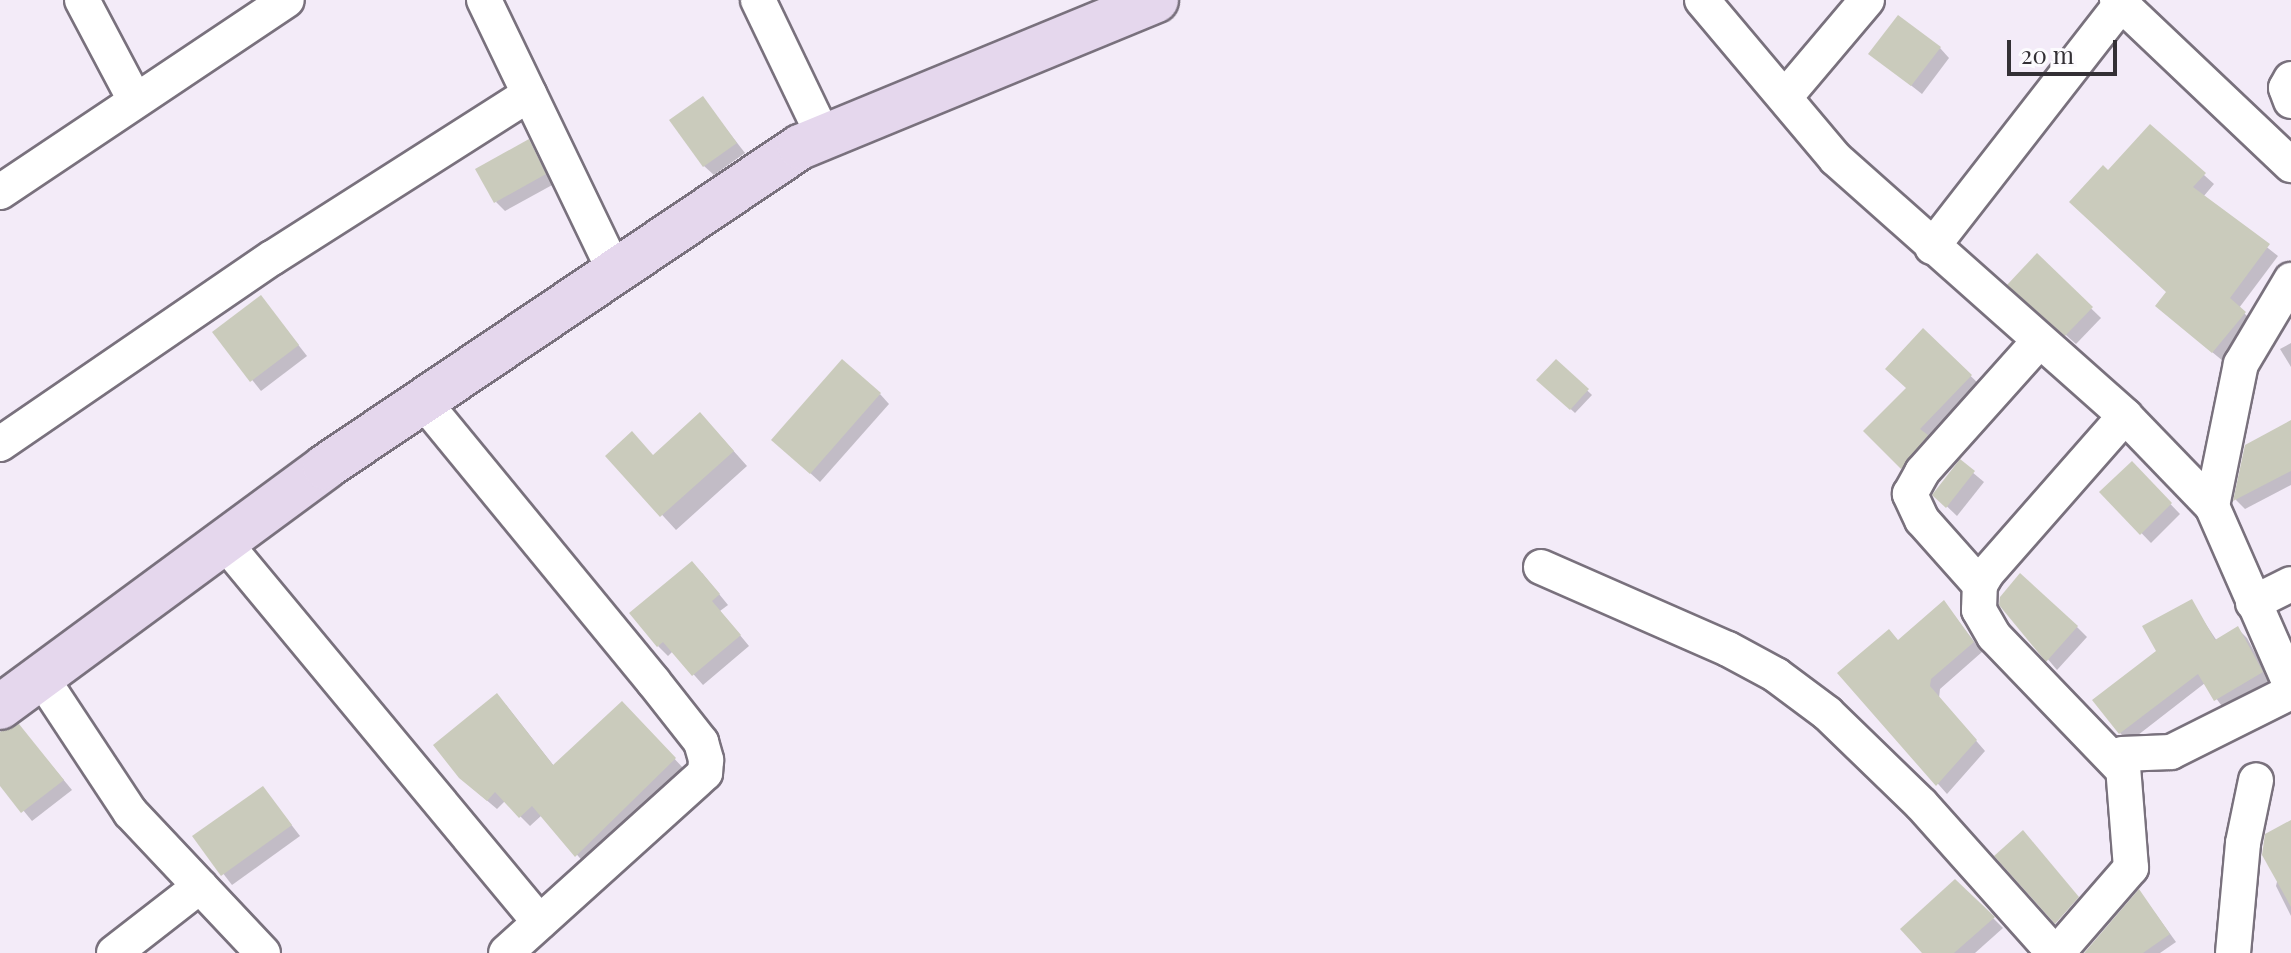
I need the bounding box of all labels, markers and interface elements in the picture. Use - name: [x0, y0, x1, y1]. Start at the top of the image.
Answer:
- scale bar: [2011, 24, 2121, 74]
- text: 20 m: [2021, 38, 2074, 70]

